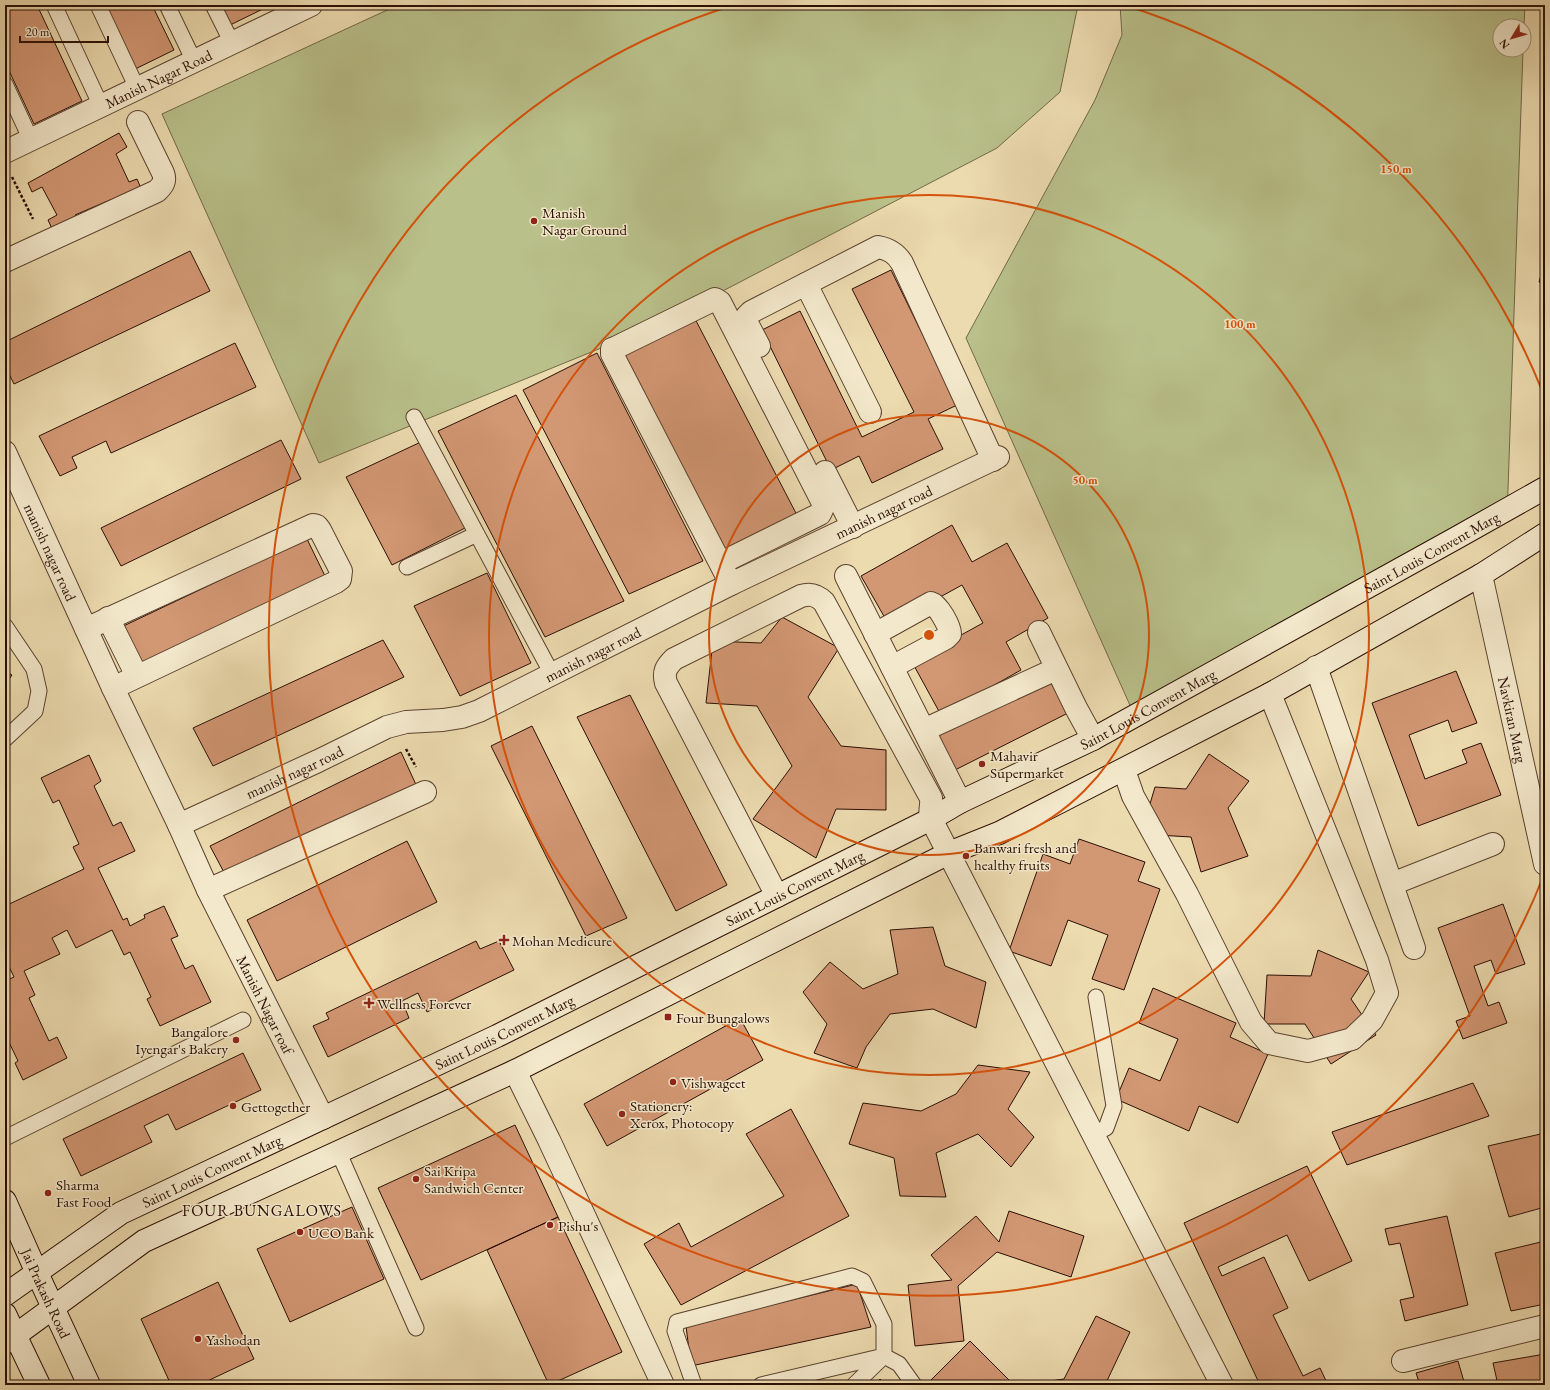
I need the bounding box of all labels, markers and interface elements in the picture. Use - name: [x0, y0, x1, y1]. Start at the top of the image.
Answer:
- scale bar: [20, 18, 108, 44]
- north arrow: [1492, 18, 1532, 58]
- text: 20 m: [26, 24, 50, 40]
- text: N: [1496, 36, 1512, 52]
- street label: Manish Nagar Road: [102, 44, 215, 112]
- text: 150 m: [1380, 161, 1412, 177]
- place label: Manish Nagar Ground: [542, 203, 628, 239]
- marker: Manish Nagar Ground: [529, 216, 539, 226]
- text: 100 m: [1224, 316, 1256, 332]
- text: 50 m: [1072, 472, 1098, 488]
- street label: manish nagar road: [832, 480, 935, 543]
- street label: manish nagar road: [20, 500, 81, 604]
- street label: Saint Louis Convent Marg: [1360, 506, 1502, 597]
- street label: manish nagar road: [541, 621, 644, 686]
- centre of rings: [922, 628, 936, 642]
- street label: Saint Louis Convent Marg: [1077, 663, 1219, 753]
- street label: Navkiran Marg: [1494, 675, 1532, 765]
- street label: manish nagar road: [243, 741, 346, 802]
- place label: Mahavir Supermarket: [990, 746, 1064, 782]
- marker: Mahavir Supermarket: [977, 759, 987, 769]
- place label: Banwari fresh and healthy fruits: [974, 838, 1077, 874]
- street label: Saint Louis Convent Marg: [722, 845, 867, 930]
- marker: Banwari fresh and healthy fruits: [961, 851, 971, 861]
- place label: Mohan Medicure: [512, 931, 612, 950]
- marker: Mohan Medicure: [499, 935, 509, 945]
- street label: Manish Nagar roaf: [233, 952, 300, 1059]
- street label: Saint Louis Convent Marg: [432, 990, 577, 1073]
- place label: Wellness Forever: [377, 994, 471, 1013]
- marker: Wellness Forever: [364, 998, 374, 1008]
- place label: Four Bungalows: [676, 1008, 770, 1027]
- marker: Four Bungalows: [663, 1012, 673, 1022]
- place label: Bangalore Iyengar's Bakery: [135, 1022, 228, 1058]
- marker: Bangalore Iyengar's Bakery: [231, 1035, 241, 1045]
- place label: Vishwageet: [681, 1073, 746, 1092]
- marker: Vishwageet: [668, 1077, 678, 1087]
- place label: Stationery: Xerox, Photocopy: [629, 1096, 734, 1132]
- place label: Gettogether: [241, 1097, 310, 1116]
- marker: Gettogether: [228, 1101, 238, 1111]
- marker: Stationery: Xerox, Photocopy: [617, 1109, 627, 1119]
- street label: Saint Louis Convent Marg: [139, 1129, 285, 1211]
- place label: Sai Kripa Sandwich Center: [424, 1161, 523, 1197]
- marker: Sai Kripa Sandwich Center: [411, 1174, 421, 1184]
- place label: Sharma Fast Food: [56, 1175, 112, 1211]
- marker: Sharma Fast Food: [43, 1188, 53, 1198]
- district label: FOUR BUNGALOWS: [182, 1200, 342, 1221]
- place label: Pishu's: [558, 1216, 598, 1235]
- marker: Pishu's: [545, 1220, 555, 1230]
- place label: UCO Bank: [308, 1223, 375, 1242]
- marker: UCO Bank: [295, 1227, 305, 1237]
- street label: Jai Prakash Road: [17, 1243, 76, 1342]
- place label: Yashodan: [206, 1330, 261, 1349]
- marker: Yashodan: [193, 1334, 203, 1344]

